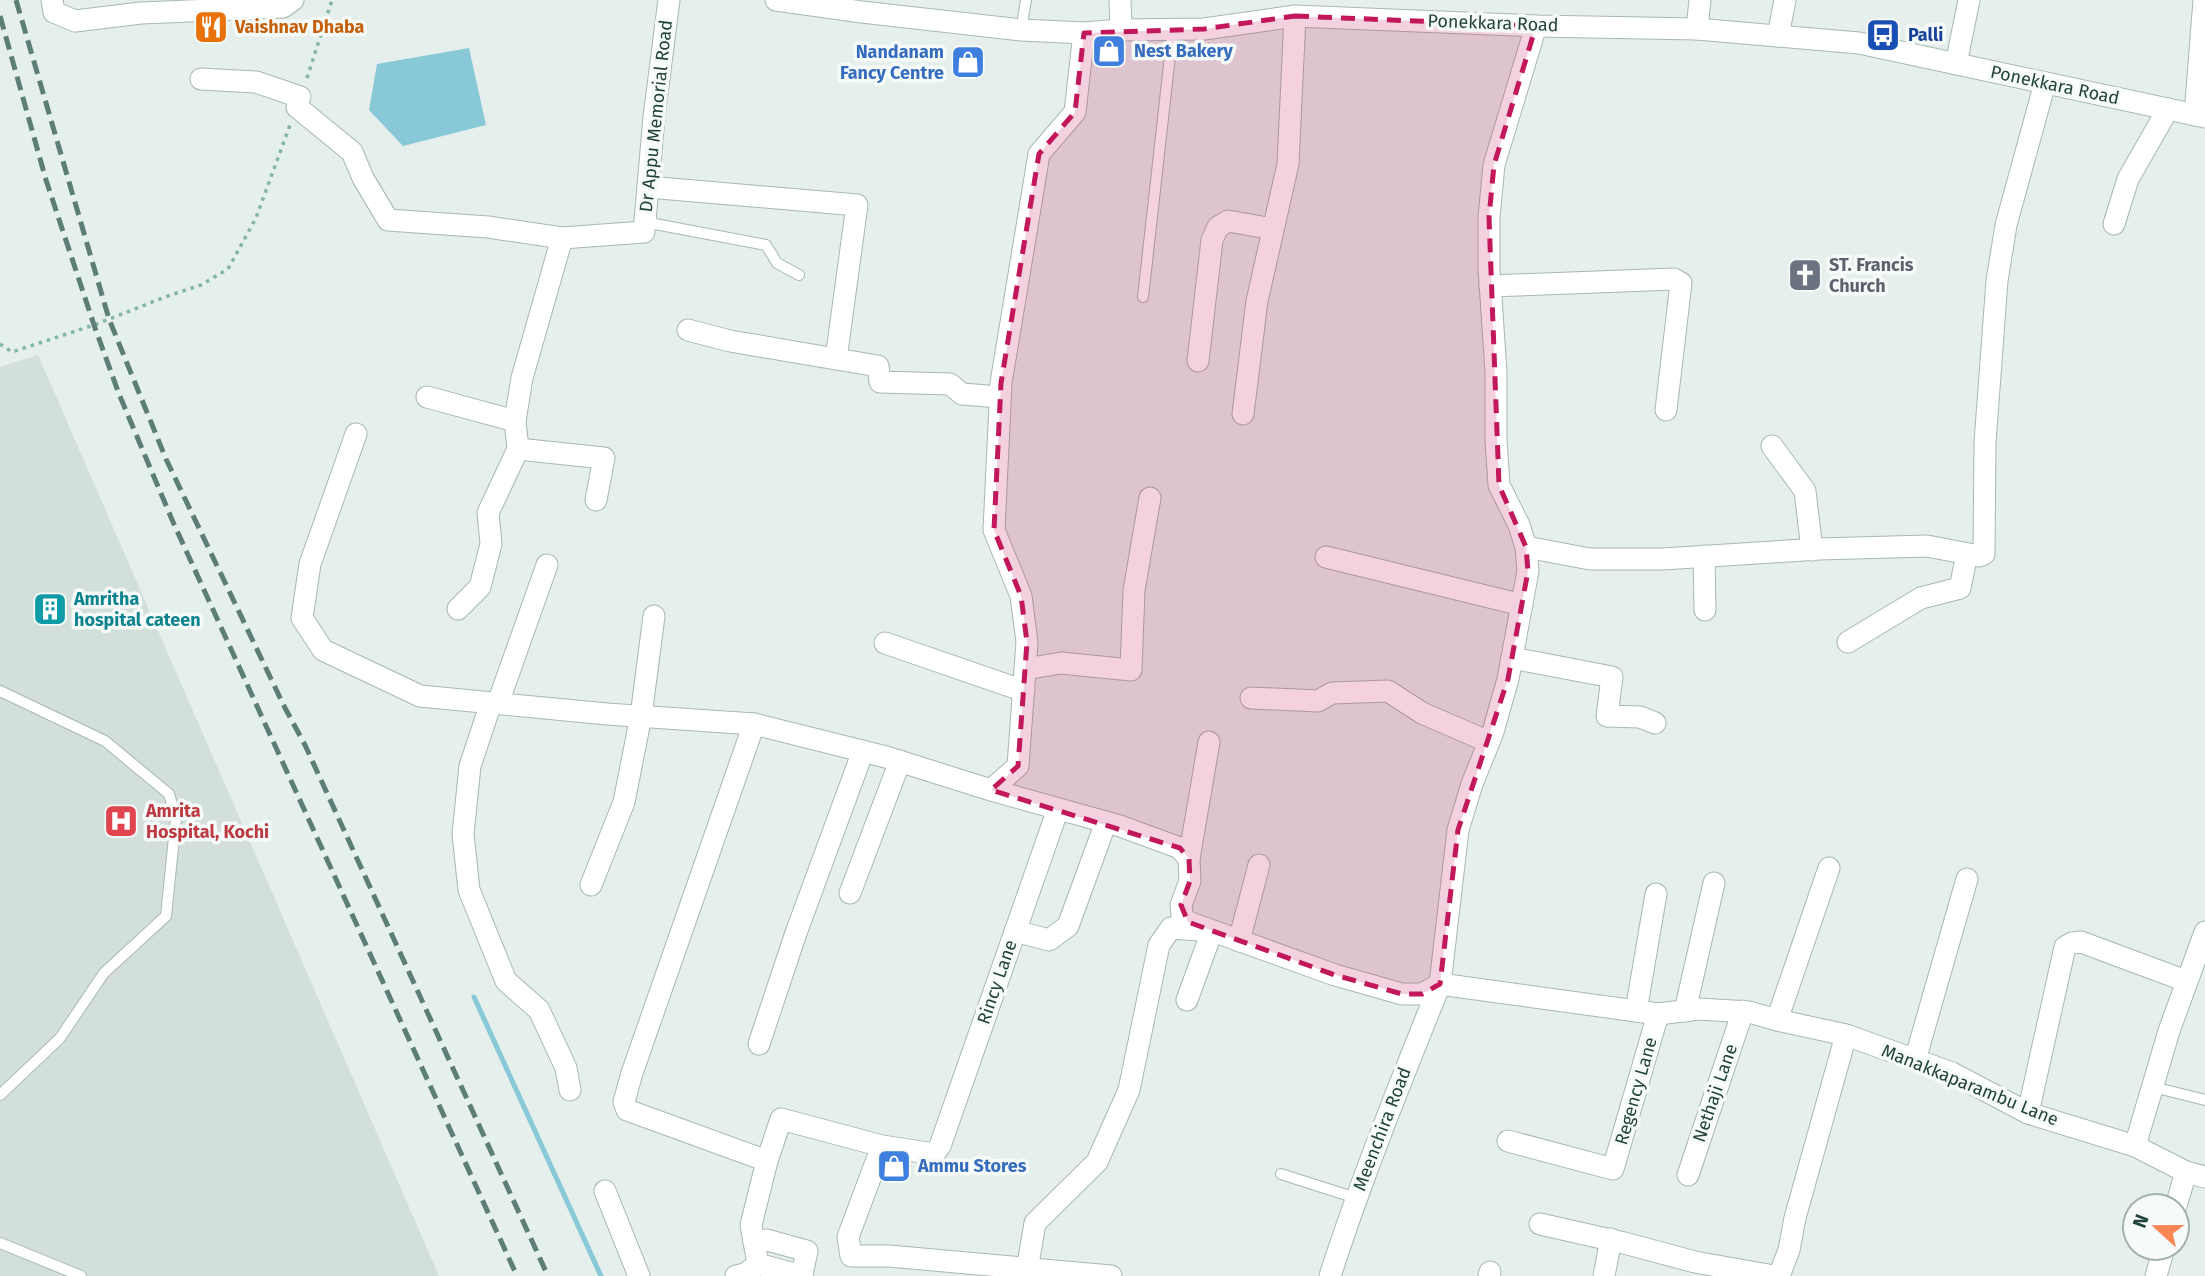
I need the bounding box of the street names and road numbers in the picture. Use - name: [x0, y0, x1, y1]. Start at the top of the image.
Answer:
- street label: Ponekkara Road: [1427, 10, 1559, 36]
- street label: Dr Appu Memorial Road: [635, 19, 677, 213]
- street label: Ponekkara Road: [1989, 61, 2121, 109]
- street label: Rincy Lane: [972, 937, 1022, 1027]
- street label: Regency Lane: [1610, 1035, 1662, 1147]
- street label: Manakkaparambu Lane: [1878, 1039, 2062, 1131]
- street label: Nethaji Lane: [1688, 1041, 1742, 1145]
- street label: Meenchira Road: [1348, 1064, 1416, 1194]

